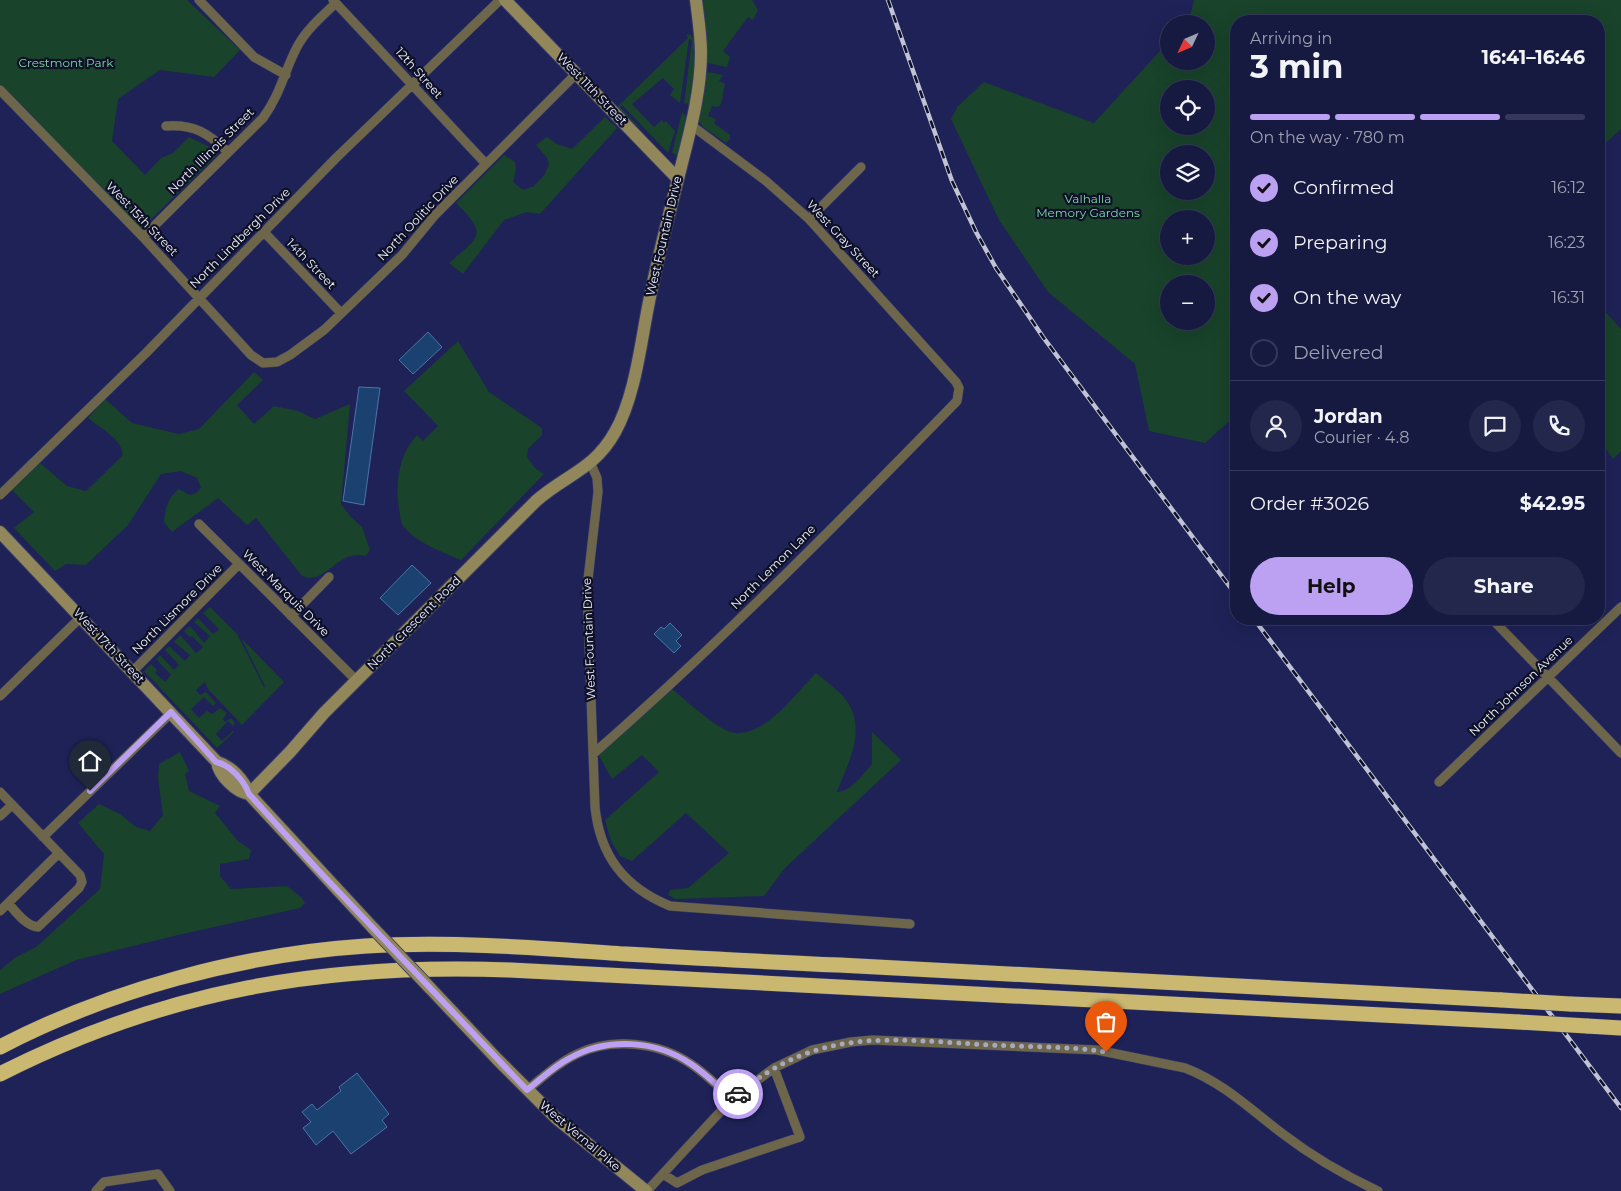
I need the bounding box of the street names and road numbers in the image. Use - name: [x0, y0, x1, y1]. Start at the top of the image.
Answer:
- street label: 12th Street: [393, 44, 446, 101]
- street label: West 11th Street: [554, 49, 631, 128]
- street label: North Illinois Street: [164, 104, 257, 197]
- street label: North Oolitic Drive: [374, 172, 461, 264]
- street label: West Fountain Drive: [642, 175, 685, 297]
- street label: West 15th Street: [103, 178, 182, 259]
- street label: North Lindbergh Drive: [186, 184, 293, 291]
- street label: West Gray Street: [804, 197, 883, 280]
- street label: 14th Street: [284, 235, 339, 292]
- street label: North Lemon Lane: [727, 521, 818, 612]
- street label: West Marquis Drive: [240, 546, 333, 639]
- street label: North Lismore Drive: [128, 560, 225, 657]
- street label: North Crescent Road: [364, 573, 464, 673]
- street label: West Fountain Drive: [579, 578, 598, 700]
- street label: West 17th Street: [71, 605, 148, 686]
- street label: North Johnson Avenue: [1466, 632, 1576, 739]
- street label: West Vernal Pike: [537, 1097, 624, 1174]

